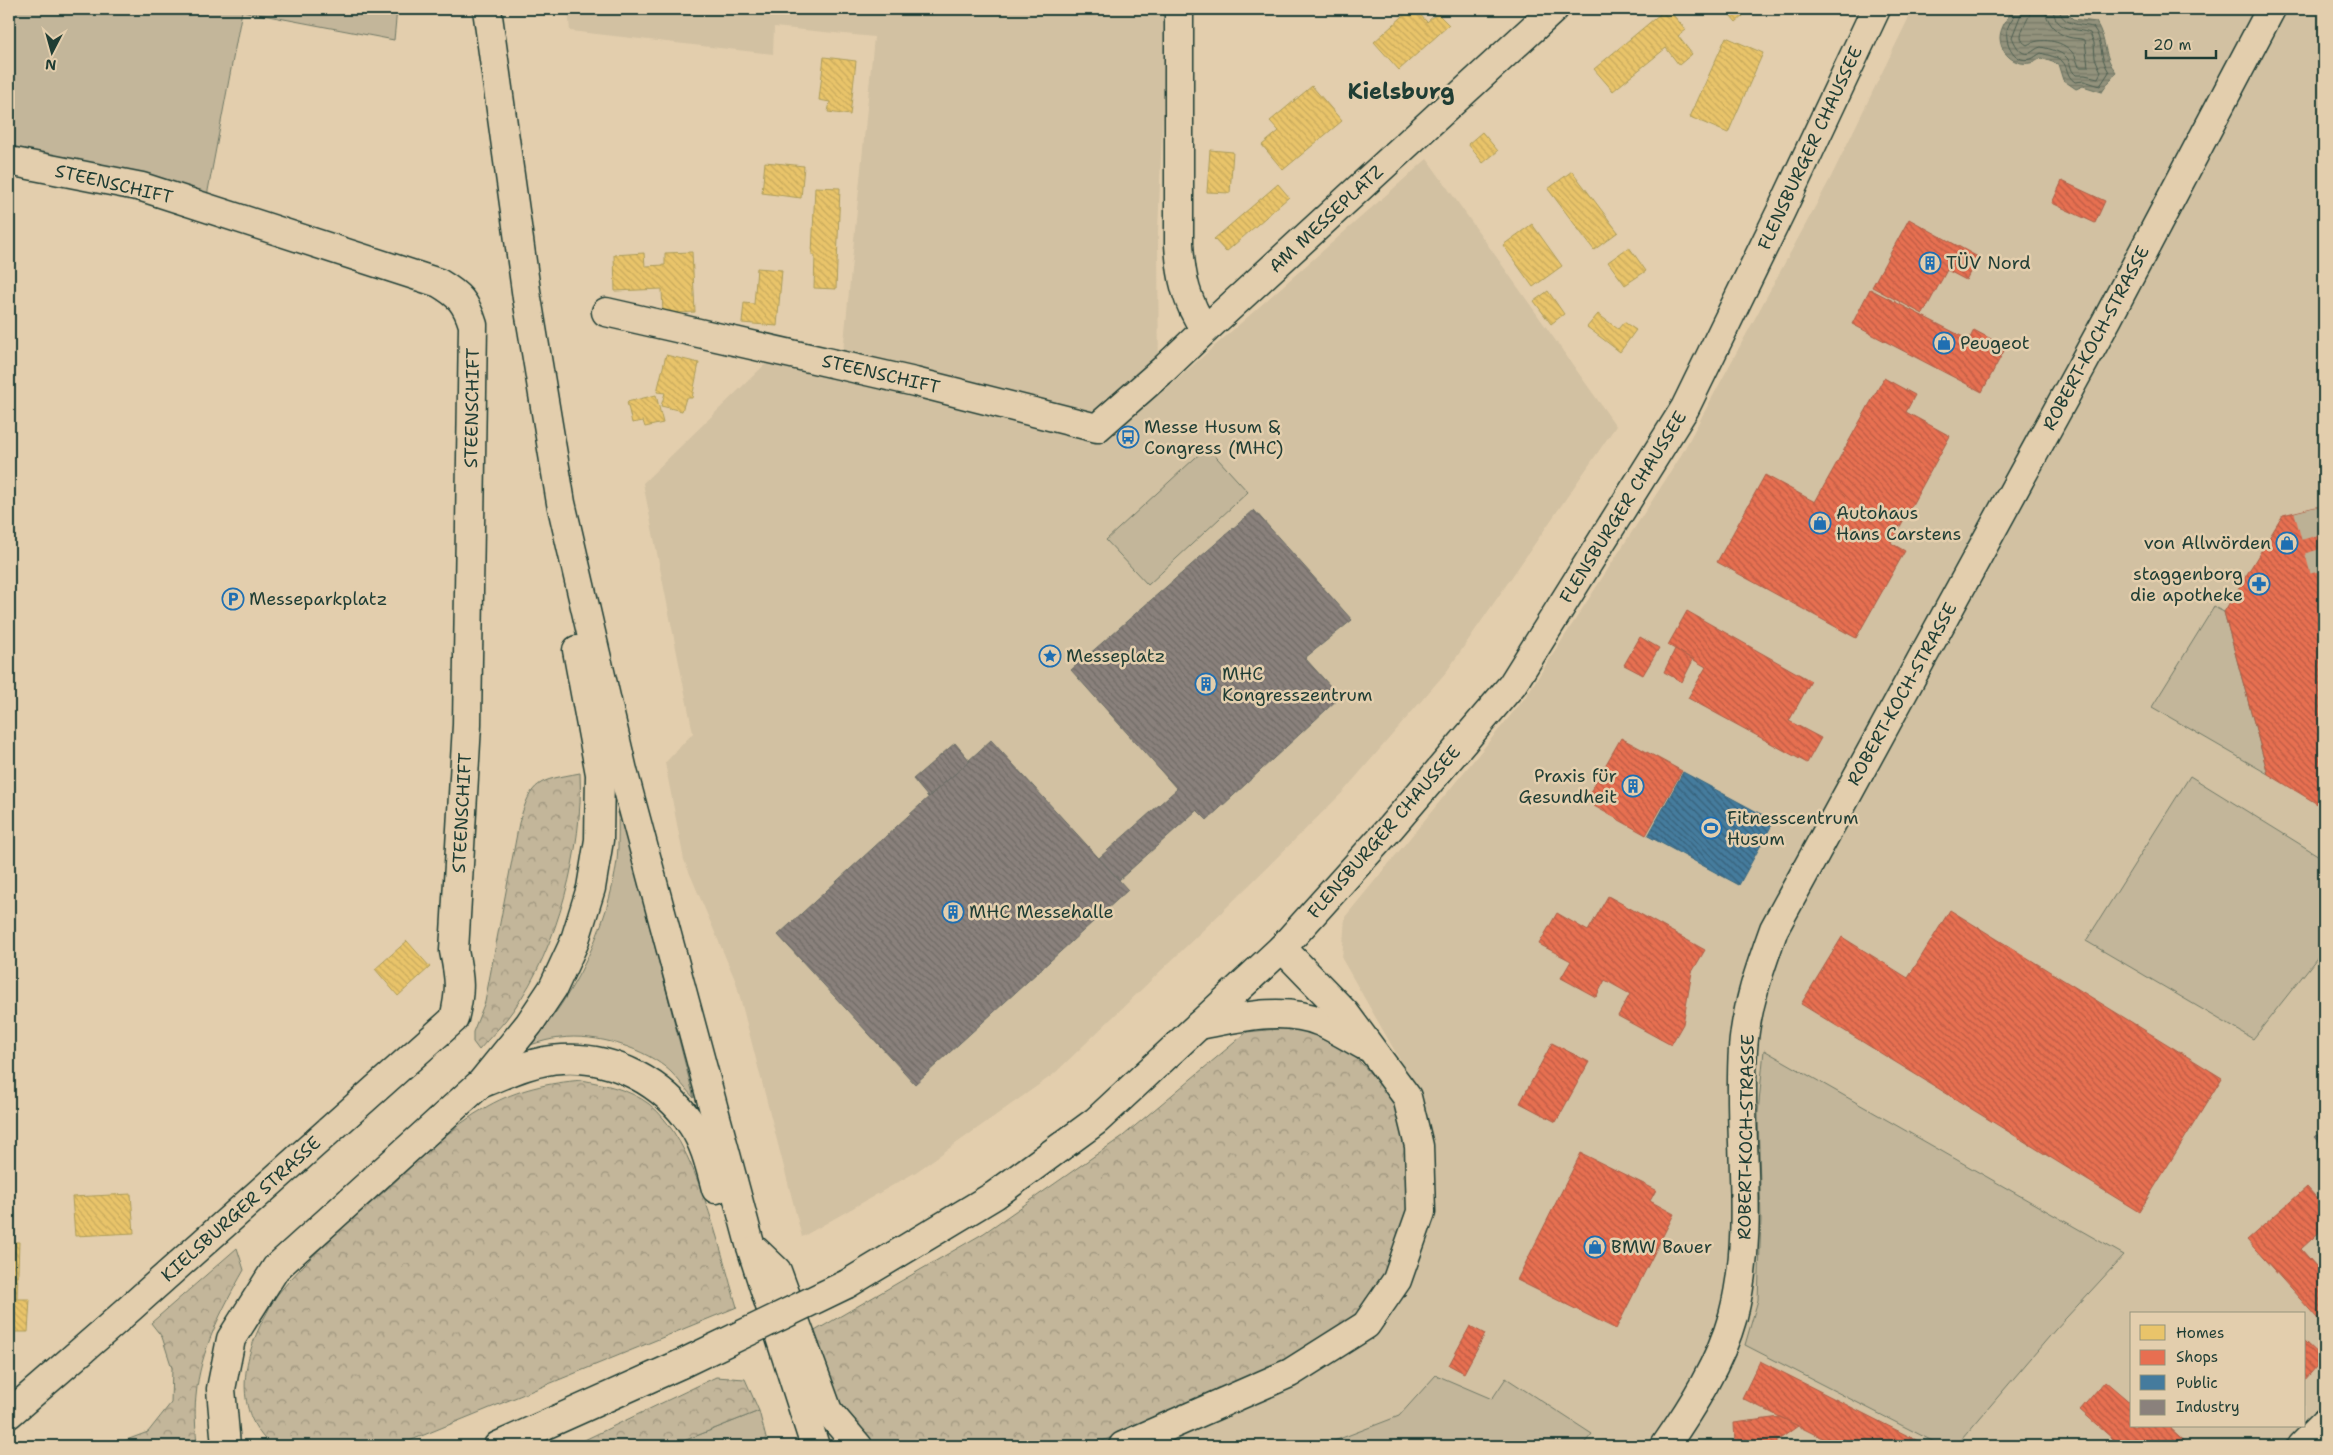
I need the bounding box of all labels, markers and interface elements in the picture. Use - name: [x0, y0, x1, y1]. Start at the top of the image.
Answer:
- north arrow: [28, 28, 78, 78]
- scale bar: [2146, 28, 2216, 60]
- text: 20 m: [2153, 35, 2192, 55]
- street label: FLENSBURGER CHAUSSEE: [1752, 42, 1868, 254]
- text: N: [44, 55, 57, 74]
- district label: Kielsburg: [1348, 77, 1454, 106]
- street label: STEENSCHIFT: [53, 159, 175, 209]
- street label: AM MESSEPLATZ: [1264, 160, 1388, 278]
- street label: ROBERT-KOCH-STRASSE: [2037, 242, 2155, 434]
- building icon: TÜV Nord: [1918, 251, 1942, 275]
- place label: TÜV Nord: [1946, 251, 2031, 275]
- shop icon: Peugeot: [1932, 331, 1956, 355]
- place label: Peugeot: [1960, 331, 2030, 355]
- street label: STEENSCHIFT: [459, 348, 485, 468]
- street label: STEENSCHIFT: [820, 349, 942, 399]
- street label: FLENSBURGER CHAUSSEE: [1554, 406, 1692, 608]
- place label: Messe Husum & Congress (MHC): [1144, 415, 1283, 460]
- bus stop icon: Messe Husum & Congress (MHC): [1116, 425, 1140, 449]
- place label: Autohaus Hans Carstens: [1836, 501, 1961, 546]
- shop icon: Autohaus Hans Carstens: [1808, 511, 1832, 535]
- place label: von Allwörden: [2144, 531, 2271, 555]
- shop icon: von Allwörden: [2275, 531, 2299, 555]
- place label: staggenborg die apotheke: [2130, 562, 2243, 607]
- pharmacy icon: staggenborg die apotheke: [2247, 572, 2271, 596]
- parking icon: Messeparkplatz: [221, 587, 245, 611]
- place label: Messeparkplatz: [249, 587, 387, 611]
- street label: ROBERT-KOCH-STRASSE: [1842, 598, 1962, 790]
- place icon: Messeplatz: [1038, 644, 1062, 668]
- place label: Messeplatz: [1066, 644, 1165, 668]
- place label: MHC Kongresszentrum: [1222, 662, 1372, 707]
- building icon: MHC Kongresszentrum: [1194, 672, 1218, 696]
- street label: FLENSBURGER CHAUSSEE: [1302, 740, 1466, 924]
- street label: STEENSCHIFT: [447, 752, 477, 874]
- place label: Praxis für Gesundheit: [1519, 764, 1617, 809]
- building icon: Praxis für Gesundheit: [1621, 774, 1645, 798]
- place label: Fitnesscentrum Husum: [1727, 806, 1858, 851]
- sports icon: Fitnesscentrum Husum: [1699, 816, 1723, 840]
- building icon: MHC Messehalle: [941, 900, 965, 924]
- place label: MHC Messehalle: [969, 900, 1114, 924]
- street label: ROBERT-KOCH-STRASSE: [1732, 1034, 1760, 1240]
- street label: KIELSBURGER STRASSE: [156, 1131, 326, 1287]
- shop icon: BMW Bauer: [1583, 1235, 1607, 1259]
- place label: BMW Bauer: [1611, 1235, 1712, 1259]
- legend: [2130, 1312, 2306, 1428]
- text: Homes: [2176, 1323, 2224, 1343]
- text: Shops: [2176, 1347, 2218, 1367]
- text: Public: [2176, 1373, 2218, 1393]
- text: Industry: [2176, 1397, 2240, 1417]

